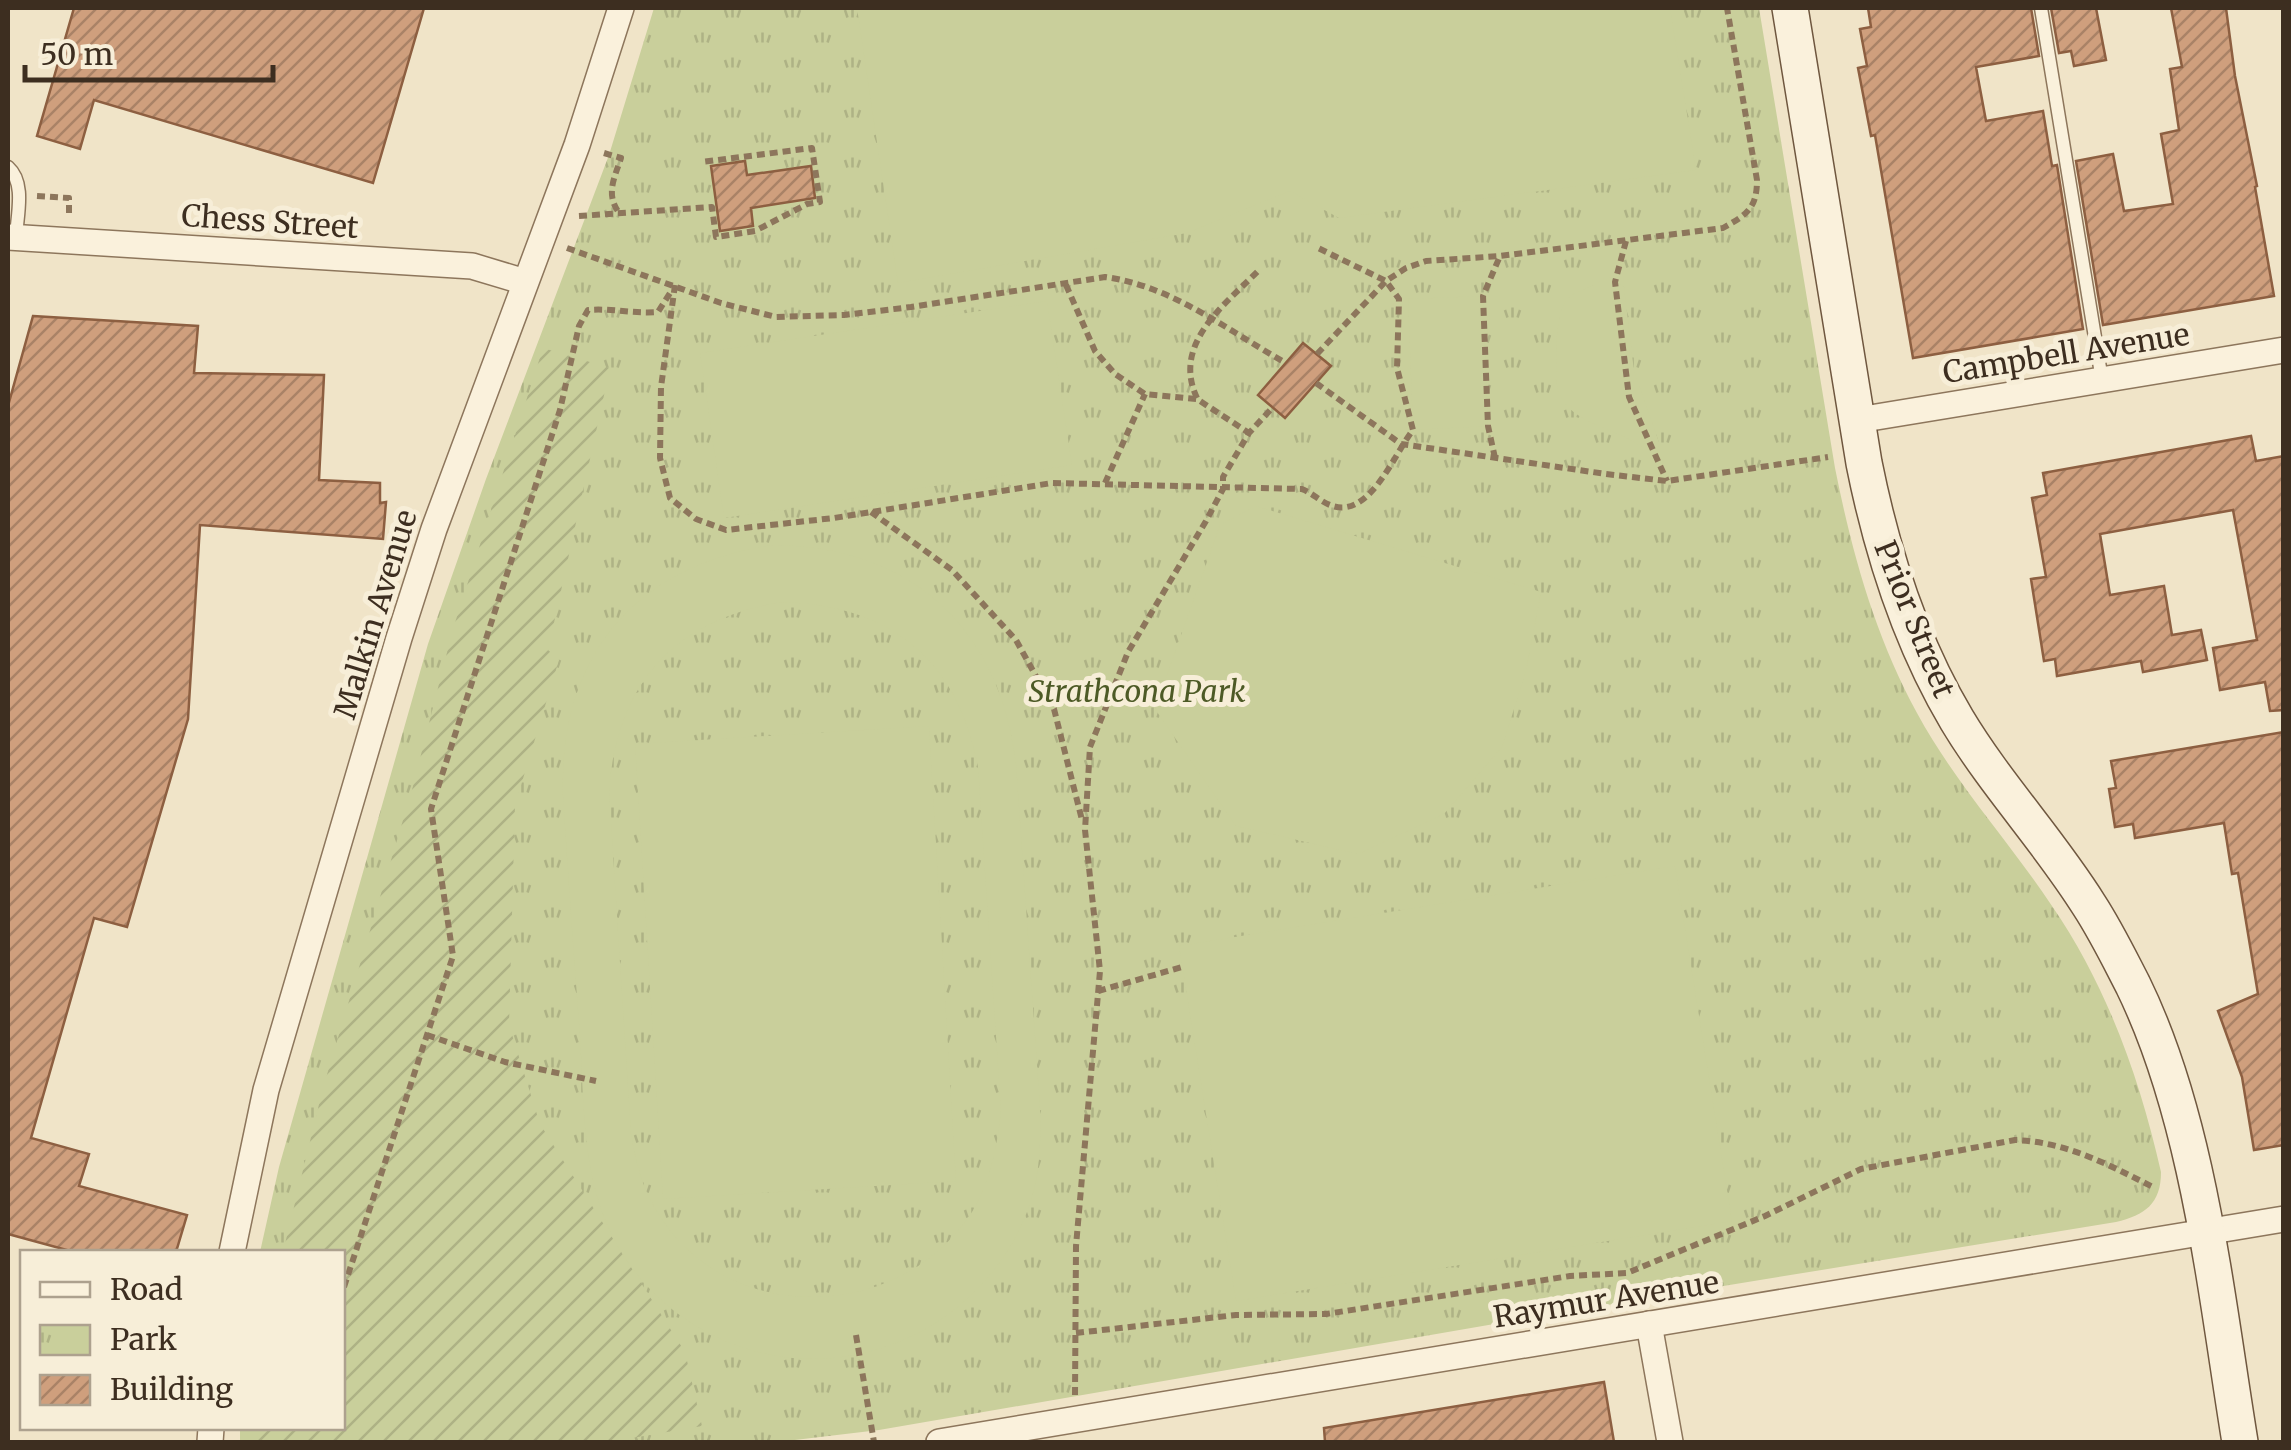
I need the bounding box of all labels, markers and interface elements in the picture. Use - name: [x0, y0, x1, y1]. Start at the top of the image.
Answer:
- scale bar: [25, 20, 272, 82]
- text: 50 m: [40, 35, 113, 73]
- street label: Chess Street: [180, 196, 360, 246]
- street label: Campbell Avenue: [1940, 315, 2192, 391]
- street label: Malkin Avenue: [325, 505, 425, 723]
- street label: Prior Street: [1866, 535, 1964, 703]
- park label: Strathcona Park: [1028, 672, 1246, 710]
- legend: [20, 1250, 345, 1430]
- street label: Raymur Avenue: [1491, 1262, 1721, 1336]
- text: Road: [110, 1270, 183, 1308]
- text: Park: [110, 1320, 177, 1358]
- text: Building: [110, 1370, 233, 1408]

